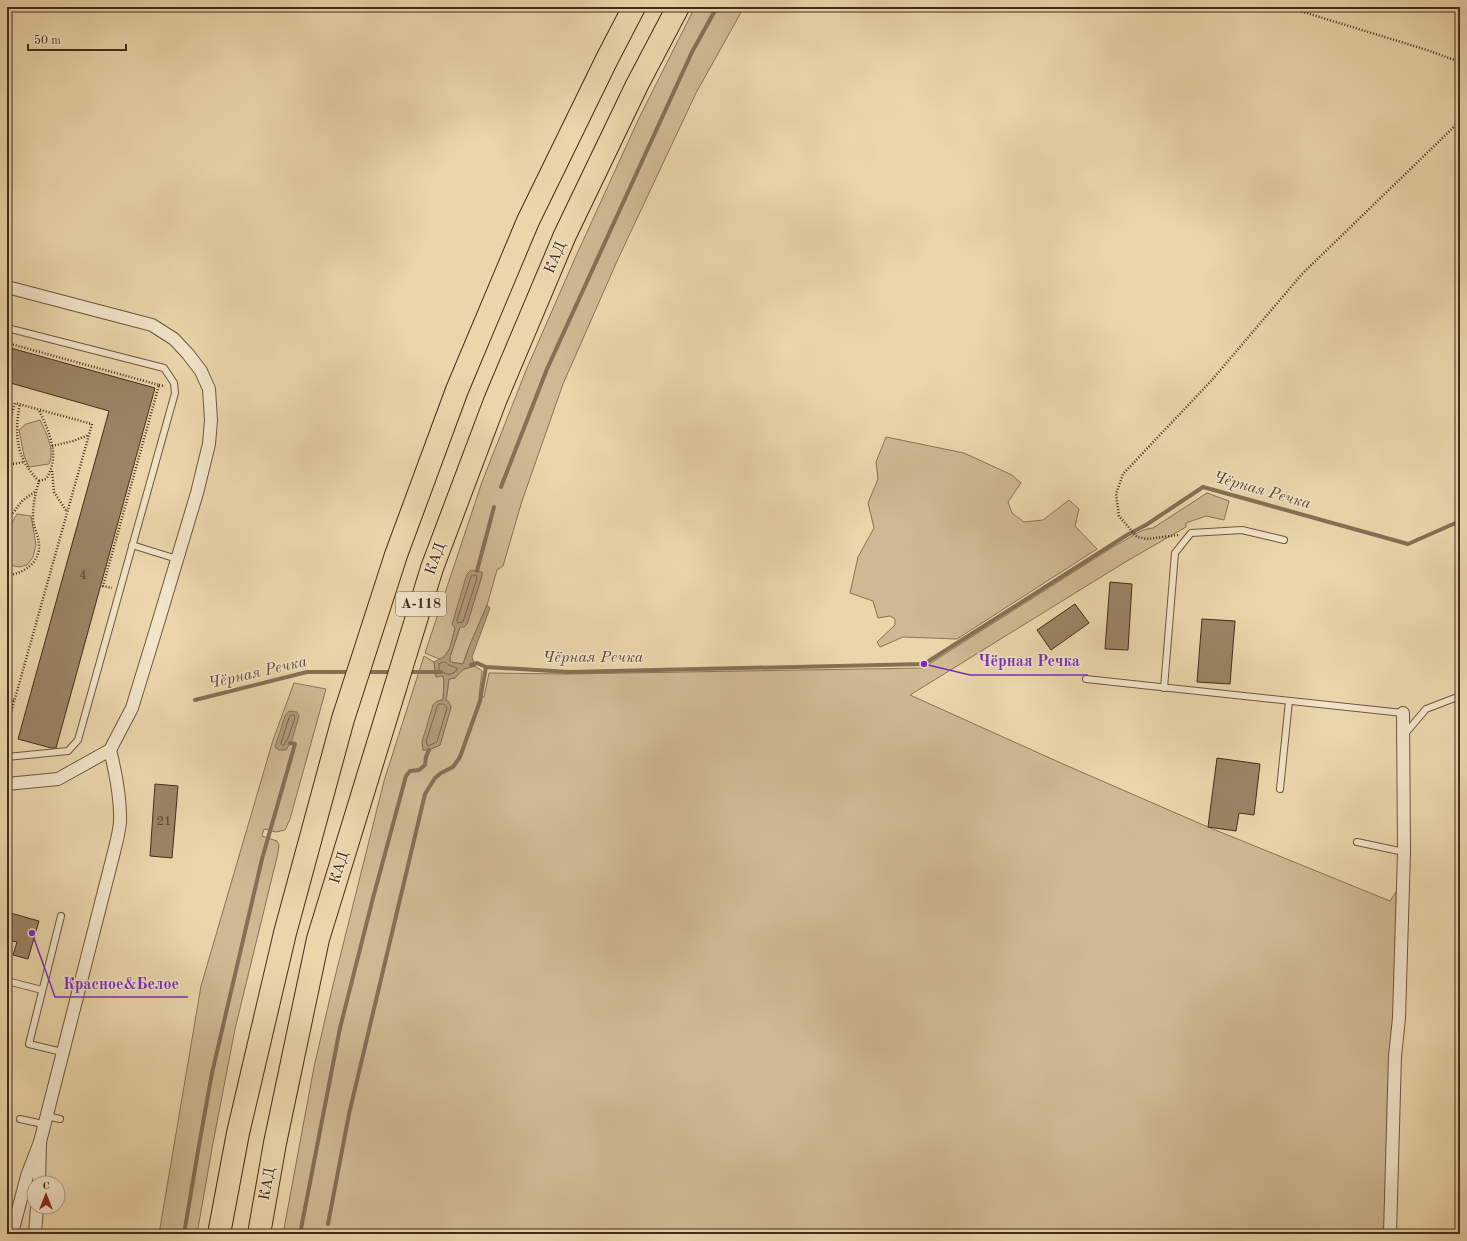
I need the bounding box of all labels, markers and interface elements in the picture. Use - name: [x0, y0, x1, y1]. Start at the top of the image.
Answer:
- scale bar: [28, 26, 126, 52]
- text: 50 m: [34, 34, 61, 47]
- street label: КАД: [543, 240, 569, 276]
- water label: Чёрная Речка: [1211, 469, 1313, 513]
- street label: КАД: [423, 541, 449, 577]
- house number: 4: [79, 569, 87, 582]
- road number: А-118: [396, 592, 446, 616]
- callout: Чёрная Речка: [970, 647, 1088, 675]
- water label: Чёрная Речка: [543, 650, 644, 666]
- water label: Чёрная Речка: [207, 654, 309, 692]
- text: Чёрная Речка: [978, 654, 1080, 670]
- house number: 21: [156, 815, 172, 828]
- street label: КАД: [328, 850, 352, 886]
- callout: Красное&Белое: [55, 969, 188, 997]
- text: Красное&Белое: [63, 977, 179, 993]
- street label: КАД: [258, 1166, 278, 1202]
- north arrow: [26, 1175, 66, 1215]
- text: С: [42, 1181, 50, 1192]

